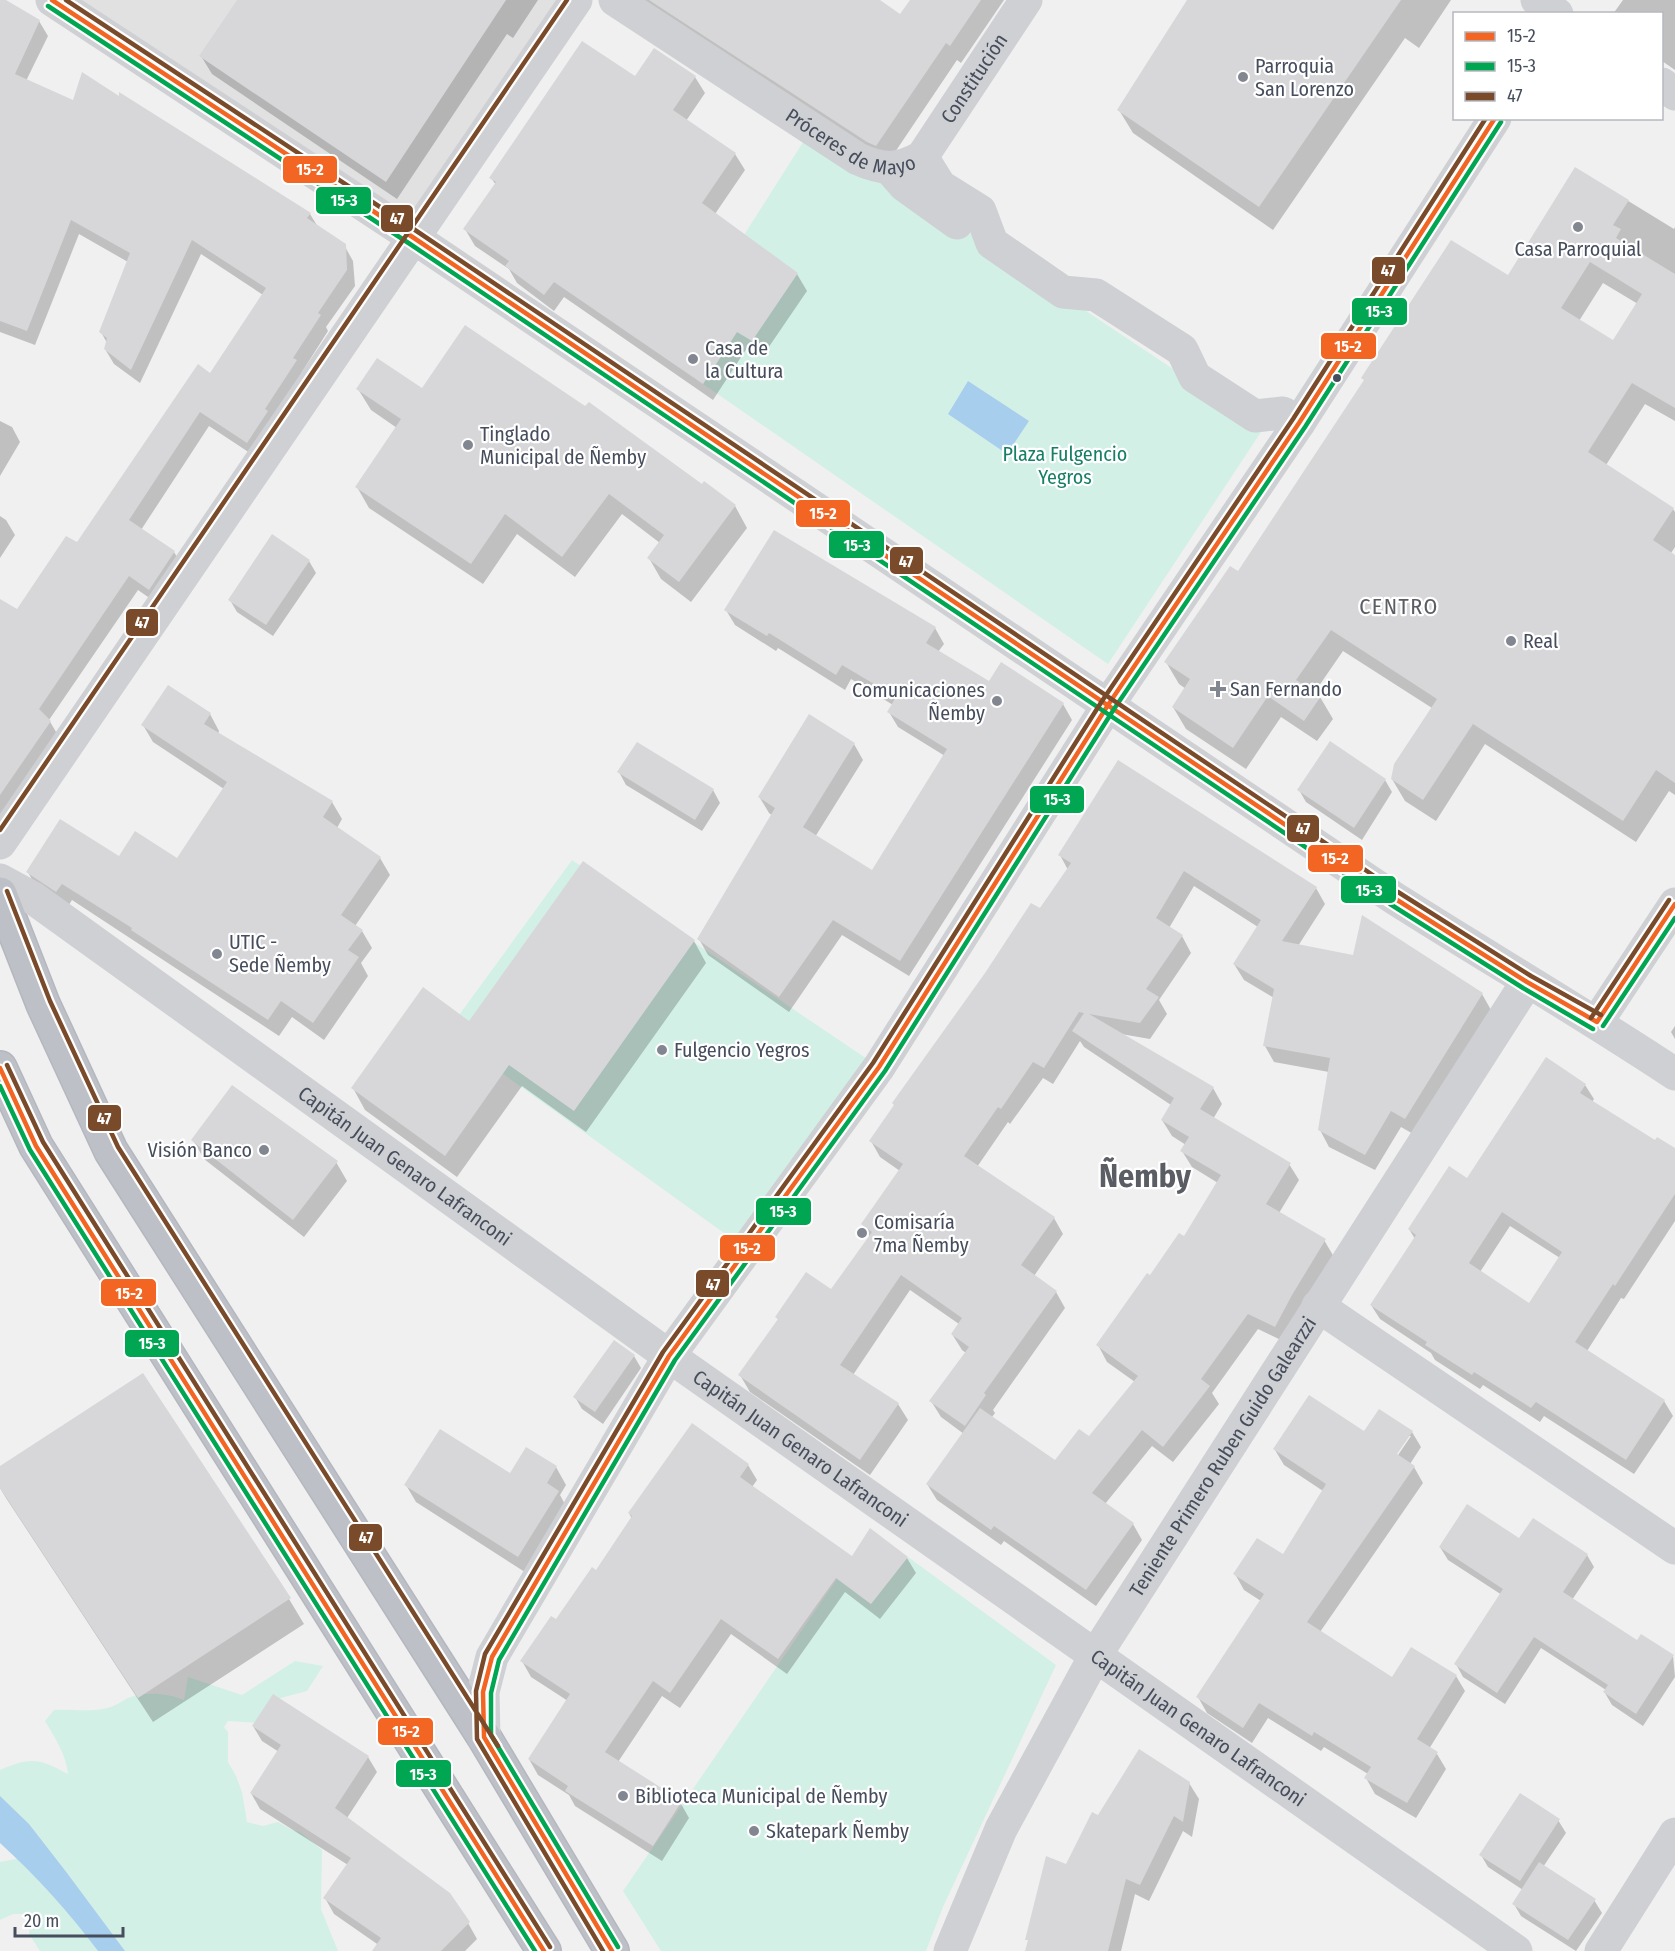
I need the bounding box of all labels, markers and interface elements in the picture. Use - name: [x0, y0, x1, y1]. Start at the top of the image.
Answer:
- legend: [1453, 12, 1663, 120]
- text: 15-2: [1507, 25, 1536, 47]
- street label: Constitución: [936, 29, 1012, 128]
- place label: Parroquia San Lorenzo: [1255, 54, 1354, 101]
- text: 15-3: [1507, 55, 1536, 77]
- marker: Parroquia San Lorenzo: [1236, 70, 1250, 84]
- text: 47: [1507, 85, 1523, 107]
- street label: Próceres de Mayo: [781, 103, 919, 180]
- line badge: 15-2: [282, 155, 338, 184]
- text: 15-2: [296, 160, 324, 179]
- line badge: 15-3: [315, 186, 372, 215]
- text: 15-3: [330, 191, 358, 210]
- line badge: 47: [380, 204, 414, 233]
- text: 47: [390, 209, 405, 228]
- marker: Casa Parroquial: [1571, 220, 1585, 234]
- place label: Casa Parroquial: [1515, 237, 1641, 261]
- line badge: 47: [1371, 256, 1406, 285]
- text: 47: [1381, 261, 1396, 280]
- line badge: 15-3: [1351, 297, 1408, 326]
- text: 15-3: [1365, 302, 1393, 321]
- line badge: 15-2: [1320, 332, 1377, 360]
- place label: Casa de la Cultura: [705, 336, 783, 383]
- text: 15-2: [1334, 337, 1362, 356]
- marker: Casa de la Cultura: [686, 352, 700, 366]
- unlabelled marker: [1331, 372, 1343, 384]
- place label: Tinglado Municipal de Ñemby: [480, 422, 646, 469]
- marker: Tinglado Municipal de Ñemby: [461, 438, 475, 452]
- park label: Plaza Fulgencio Yegros: [1003, 442, 1127, 489]
- line badge: 15-2: [795, 499, 851, 528]
- text: 15-2: [809, 504, 837, 523]
- line badge: 15-3: [828, 530, 885, 559]
- text: 15-3: [843, 536, 871, 555]
- line badge: 47: [889, 546, 924, 575]
- text: 47: [899, 552, 914, 571]
- district label: CENTRO: [1359, 593, 1439, 620]
- line badge: 47: [125, 608, 159, 637]
- text: 47: [135, 613, 150, 632]
- place label: Real: [1523, 629, 1558, 653]
- marker: Real: [1504, 634, 1518, 648]
- place label: San Fernando: [1230, 677, 1342, 701]
- place label: Comunicaciones Ñemby: [852, 678, 985, 725]
- marker: San Fernando: [1211, 682, 1225, 696]
- marker: Comunicaciones Ñemby: [990, 694, 1004, 708]
- line badge: 15-3: [1029, 785, 1085, 814]
- text: 15-3: [1043, 790, 1071, 809]
- line badge: 47: [1286, 814, 1320, 843]
- text: 47: [1296, 819, 1311, 838]
- line badge: 15-2: [1307, 844, 1364, 873]
- text: 15-2: [1321, 849, 1349, 868]
- line badge: 15-3: [1340, 875, 1397, 904]
- text: 15-3: [1355, 881, 1383, 900]
- place label: UTIC - Sede Ñemby: [229, 930, 331, 977]
- marker: UTIC - Sede Ñemby: [210, 947, 224, 961]
- place label: Fulgencio Yegros: [674, 1038, 810, 1062]
- marker: Fulgencio Yegros: [655, 1043, 669, 1057]
- street label: Capitán Juan Genaro Lafranconi: [294, 1081, 516, 1251]
- line badge: 47: [87, 1104, 122, 1132]
- text: 47: [97, 1109, 112, 1128]
- place label: Visión Banco: [147, 1138, 252, 1162]
- marker: Visión Banco: [257, 1143, 271, 1157]
- district label: Ñemby: [1099, 1157, 1192, 1195]
- line badge: 15-3: [755, 1197, 812, 1226]
- text: 15-3: [769, 1202, 797, 1221]
- place label: Comisaría 7ma Ñemby: [874, 1210, 969, 1257]
- marker: Comisaría 7ma Ñemby: [855, 1226, 869, 1240]
- line badge: 15-2: [719, 1234, 776, 1262]
- text: 15-2: [733, 1239, 761, 1258]
- line badge: 47: [695, 1269, 730, 1298]
- text: 47: [706, 1275, 721, 1294]
- line badge: 15-2: [100, 1278, 157, 1307]
- text: 15-2: [115, 1284, 143, 1303]
- street label: Teniente Primero Ruben Guido Galearzzi: [1124, 1312, 1321, 1601]
- line badge: 15-3: [124, 1329, 180, 1358]
- text: 15-3: [138, 1334, 166, 1353]
- street label: Capitán Juan Genaro Lafranconi: [688, 1365, 913, 1532]
- line badge: 47: [348, 1523, 383, 1552]
- text: 47: [359, 1528, 374, 1547]
- street label: Capitán Juan Genaro Lafranconi: [1086, 1644, 1310, 1811]
- line badge: 15-2: [377, 1717, 434, 1746]
- text: 15-2: [392, 1722, 420, 1741]
- line badge: 15-3: [395, 1759, 452, 1788]
- text: 15-3: [409, 1765, 437, 1784]
- place label: Biblioteca Municipal de Ñemby: [635, 1784, 888, 1808]
- marker: Biblioteca Municipal de Ñemby: [616, 1789, 630, 1803]
- place label: Skatepark Ñemby: [766, 1819, 909, 1843]
- marker: Skatepark Ñemby: [747, 1824, 761, 1838]
- scale bar: [15, 1900, 123, 1938]
- text: 20 m: [24, 1910, 59, 1932]

